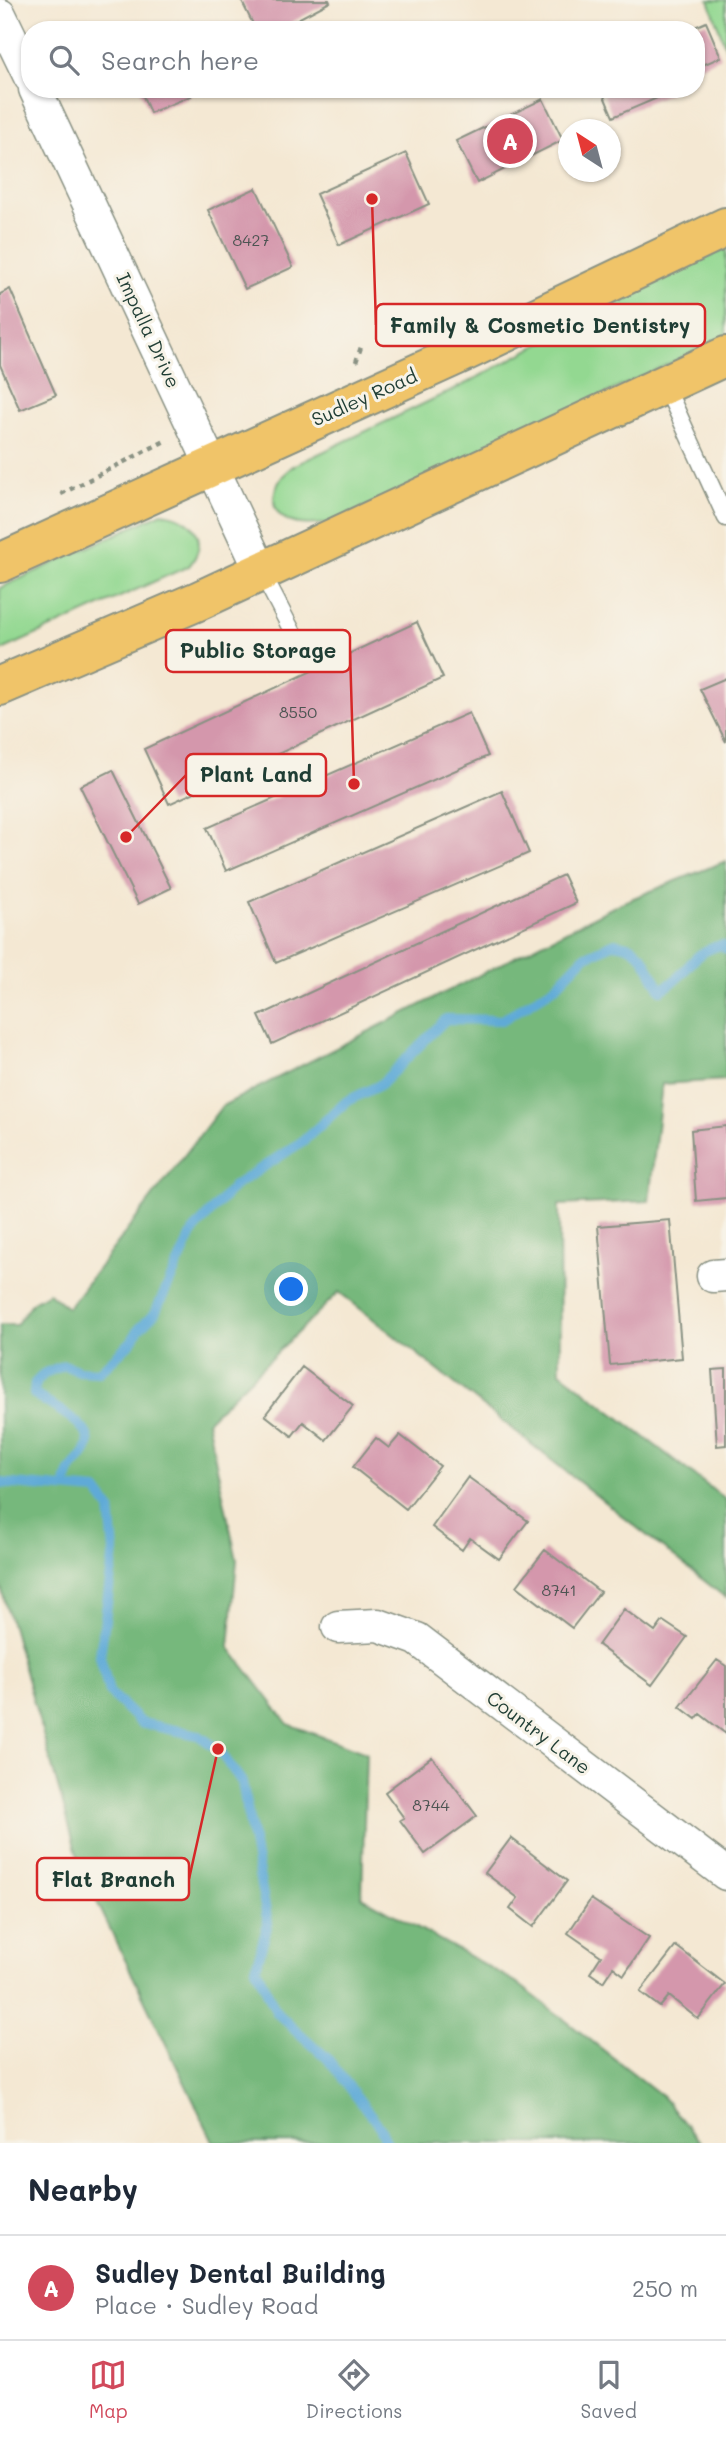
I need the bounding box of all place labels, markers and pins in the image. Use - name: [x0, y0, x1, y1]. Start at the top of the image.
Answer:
- pin: A: [487, 115, 533, 167]
- callout: Family & Cosmetic Dentistry: [376, 304, 705, 346]
- callout: Public Storage: [166, 630, 350, 672]
- callout: Plant Land: [186, 754, 326, 796]
- callout: Flat Branch: [37, 1858, 189, 1900]

